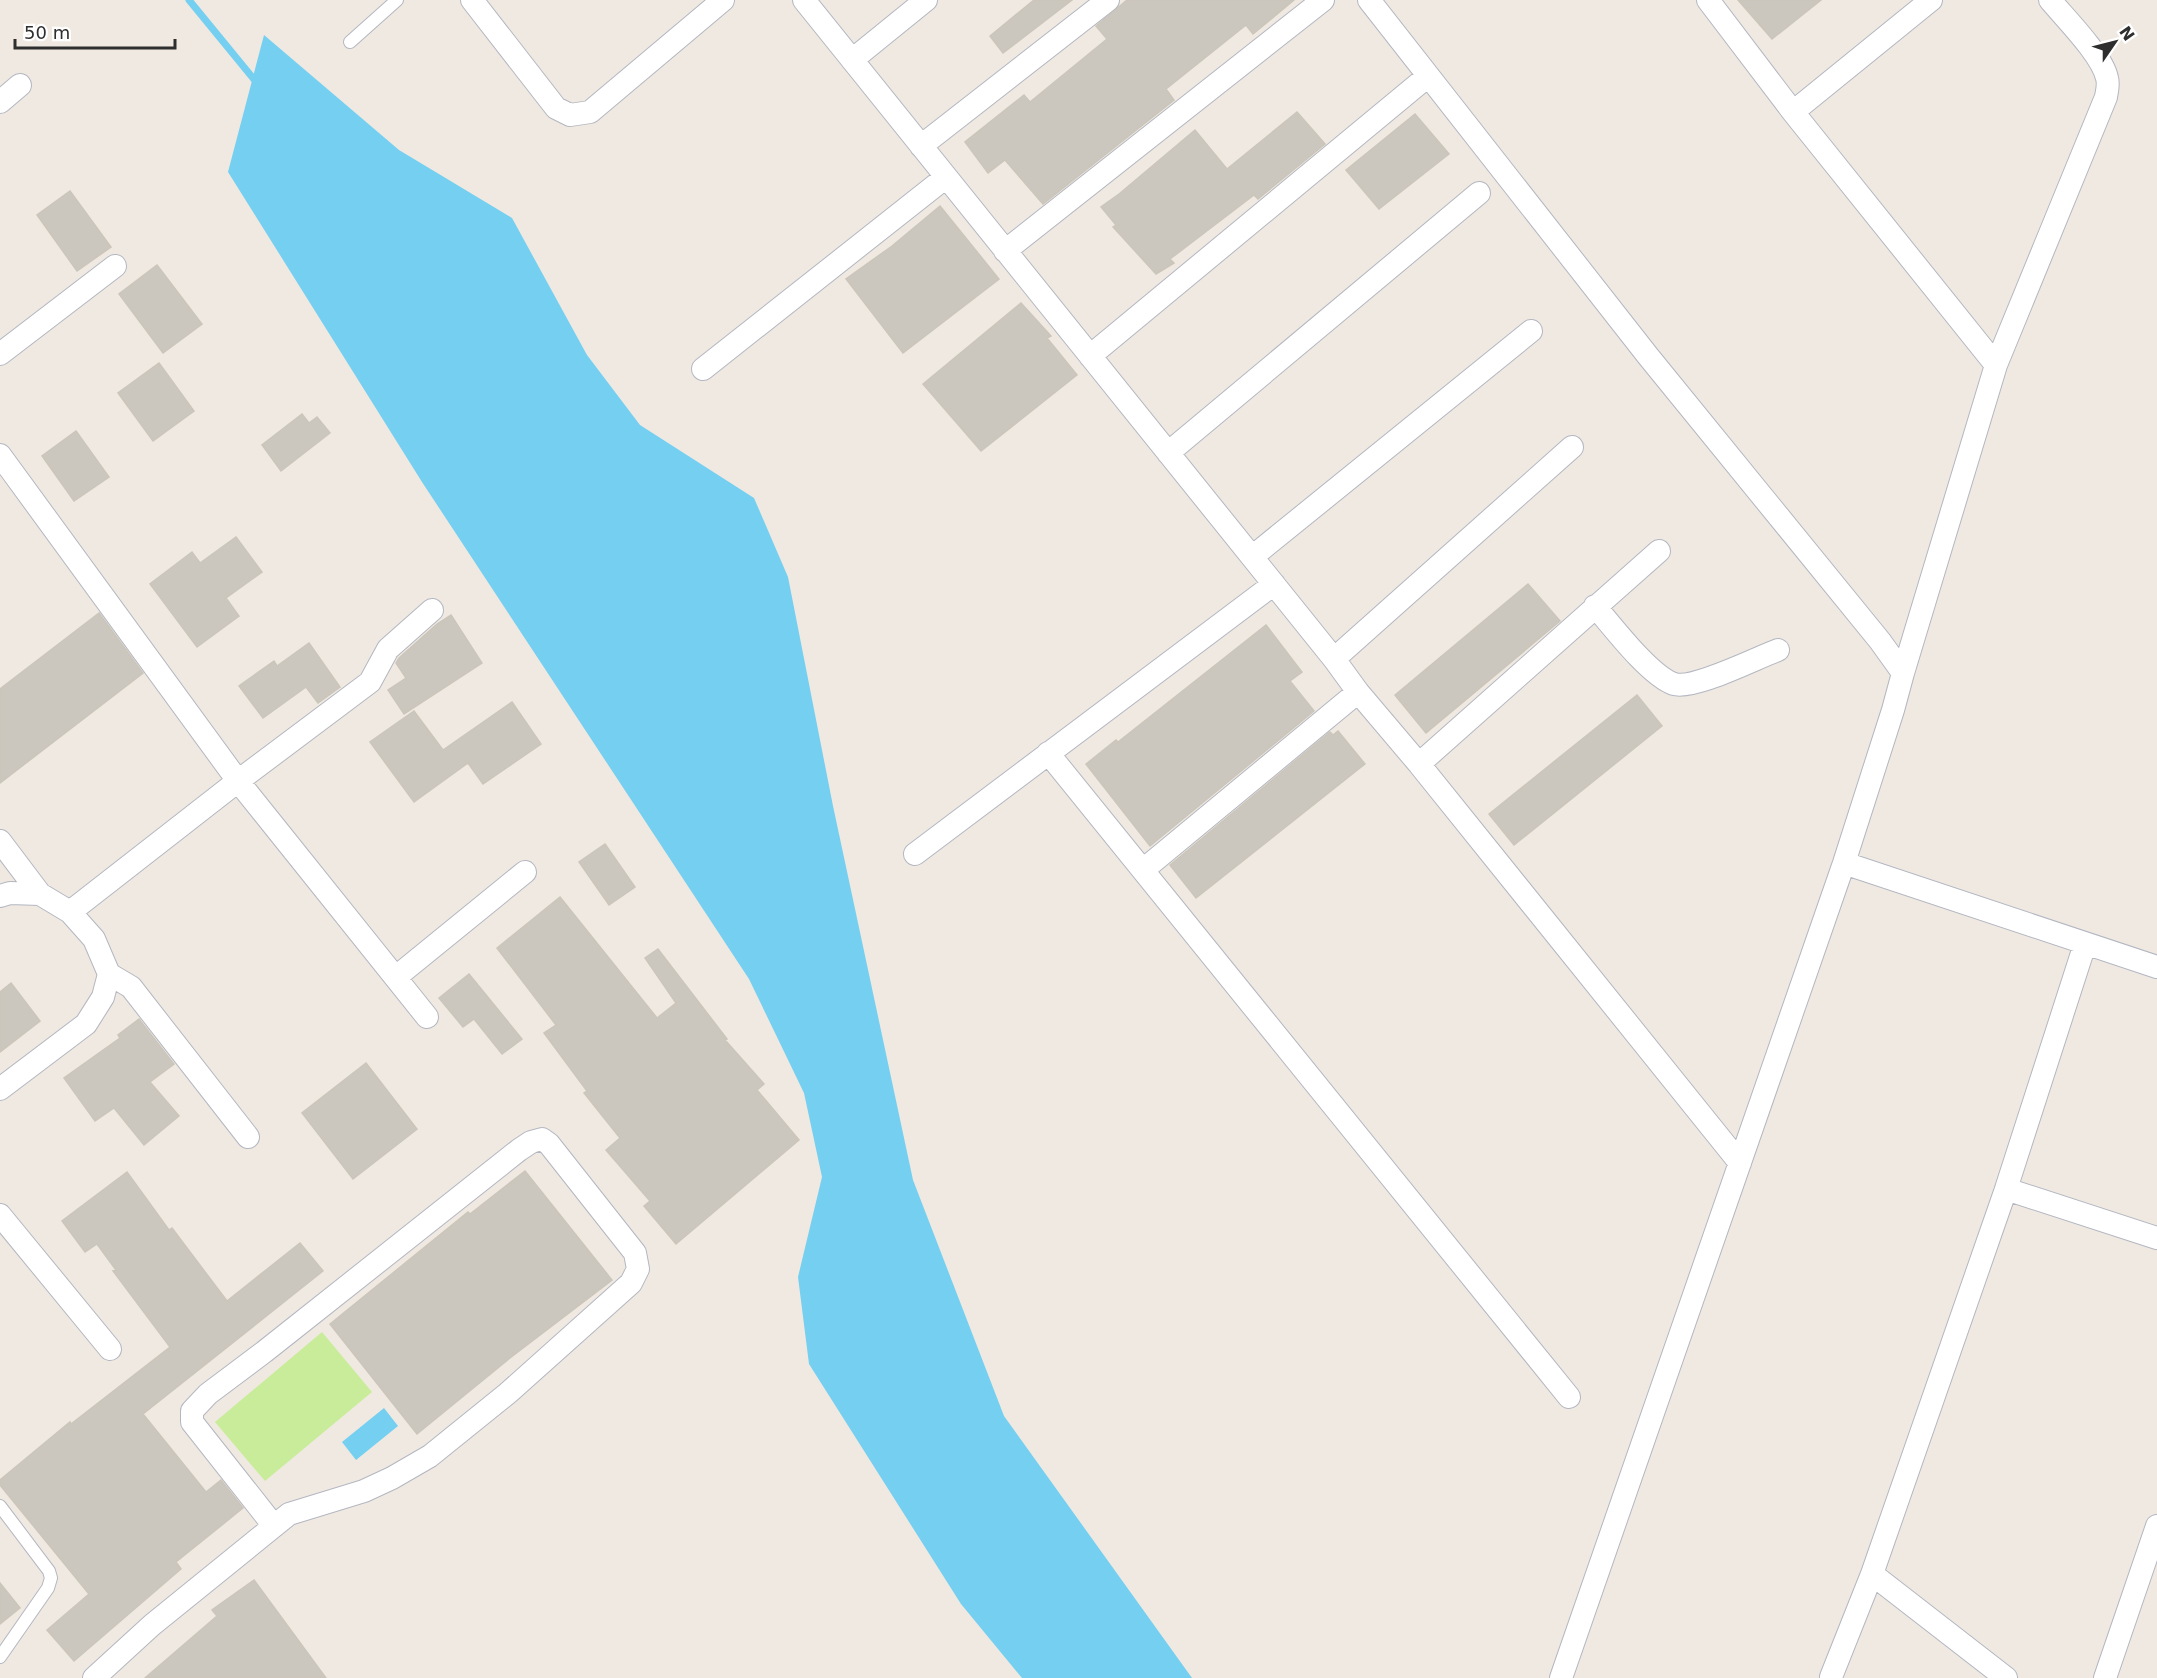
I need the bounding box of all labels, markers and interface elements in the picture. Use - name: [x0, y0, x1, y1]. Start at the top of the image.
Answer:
- scale bar: [15, 12, 176, 50]
- north arrow: [2085, 12, 2145, 72]
- text: 50 m: [24, 22, 70, 43]
- text: N: [2115, 23, 2138, 45]

